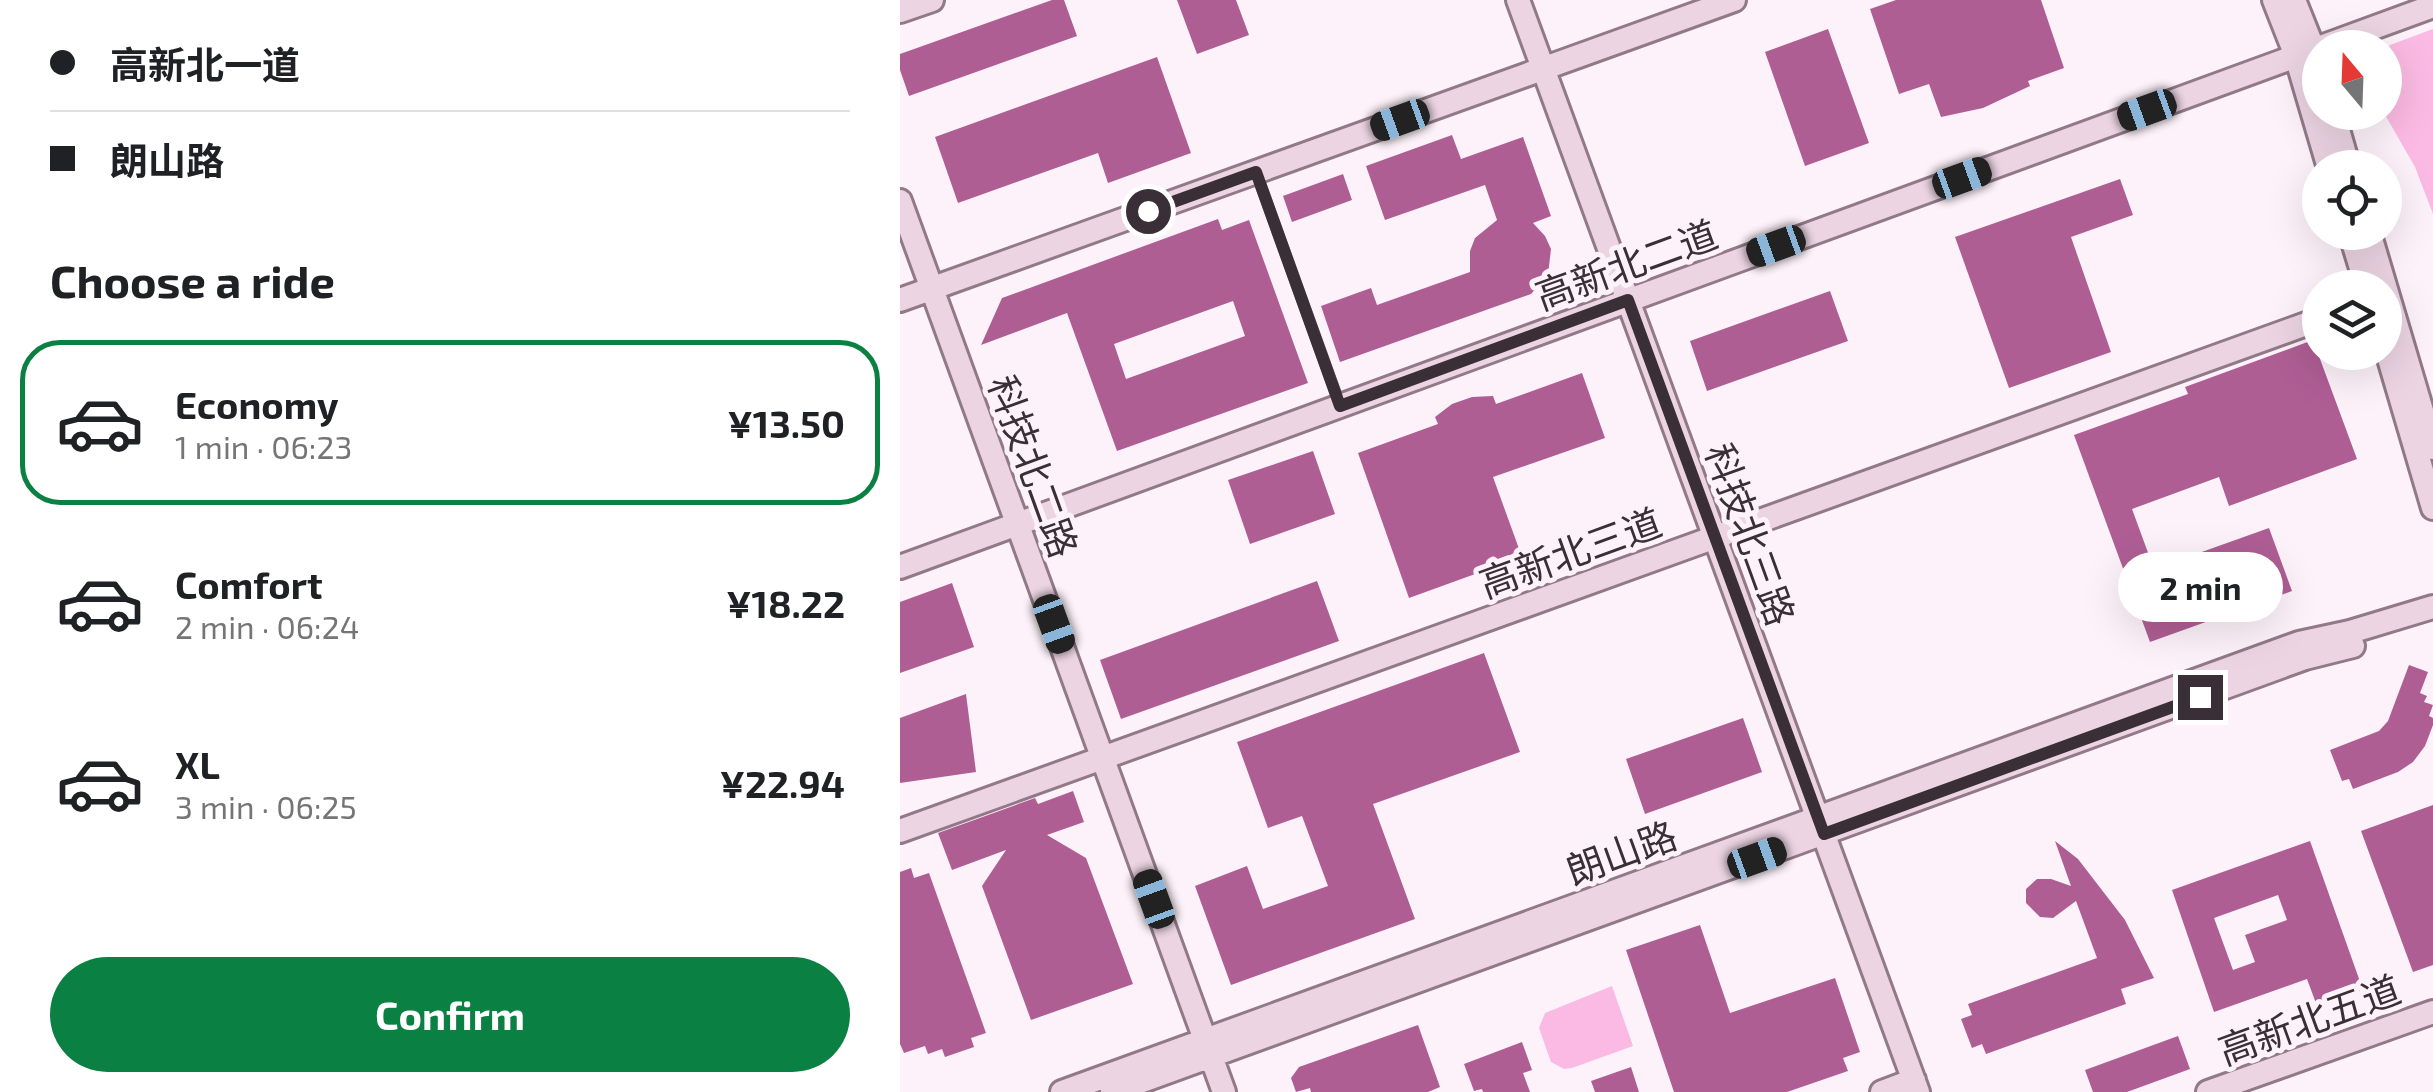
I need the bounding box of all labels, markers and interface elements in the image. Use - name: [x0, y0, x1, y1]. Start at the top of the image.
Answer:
- north arrow: [2302, 30, 2402, 130]
- map controls: [2302, 30, 2402, 370]
- text: 高新北一道: [110, 41, 300, 87]
- car: [2114, 86, 2180, 134]
- car: [1367, 96, 1433, 144]
- text: 朗山路: [110, 137, 224, 183]
- button: locate: [2302, 150, 2402, 250]
- car: [1929, 154, 1995, 202]
- route start: [1126, 189, 1171, 234]
- street label: 高新北二道: [1529, 210, 1723, 318]
- car: [1743, 222, 1809, 270]
- text: Choose a ride: [50, 253, 335, 307]
- button: layers: [2302, 270, 2402, 370]
- street label: 科技北二路: [980, 369, 1088, 563]
- icon: car: [55, 378, 145, 468]
- text: Economy: [175, 381, 339, 427]
- text: ¥13.50: [728, 400, 845, 446]
- text: 1 min · 06:23: [175, 427, 352, 465]
- street label: 科技北三路: [1697, 437, 1805, 631]
- street label: 高新北三道: [1473, 498, 1667, 606]
- callout: 2 min: [2118, 552, 2282, 622]
- icon: car: [55, 558, 145, 648]
- text: Comfort: [175, 561, 323, 607]
- text: 2 min: [2160, 568, 2241, 606]
- text: ¥18.22: [726, 580, 845, 626]
- car: [1030, 591, 1078, 657]
- text: 2 min · 06:24: [175, 607, 359, 645]
- route end: [2178, 675, 2223, 720]
- icon: car: [55, 738, 145, 828]
- text: XL: [175, 741, 220, 787]
- text: ¥22.94: [720, 760, 845, 806]
- text: 3 min · 06:25: [175, 787, 357, 825]
- street label: 朗山路: [1560, 811, 1682, 893]
- car: [1724, 834, 1790, 882]
- car: [1130, 866, 1178, 932]
- button: Confirm: [50, 957, 850, 1072]
- street label: 高新北五道: [2212, 965, 2406, 1073]

